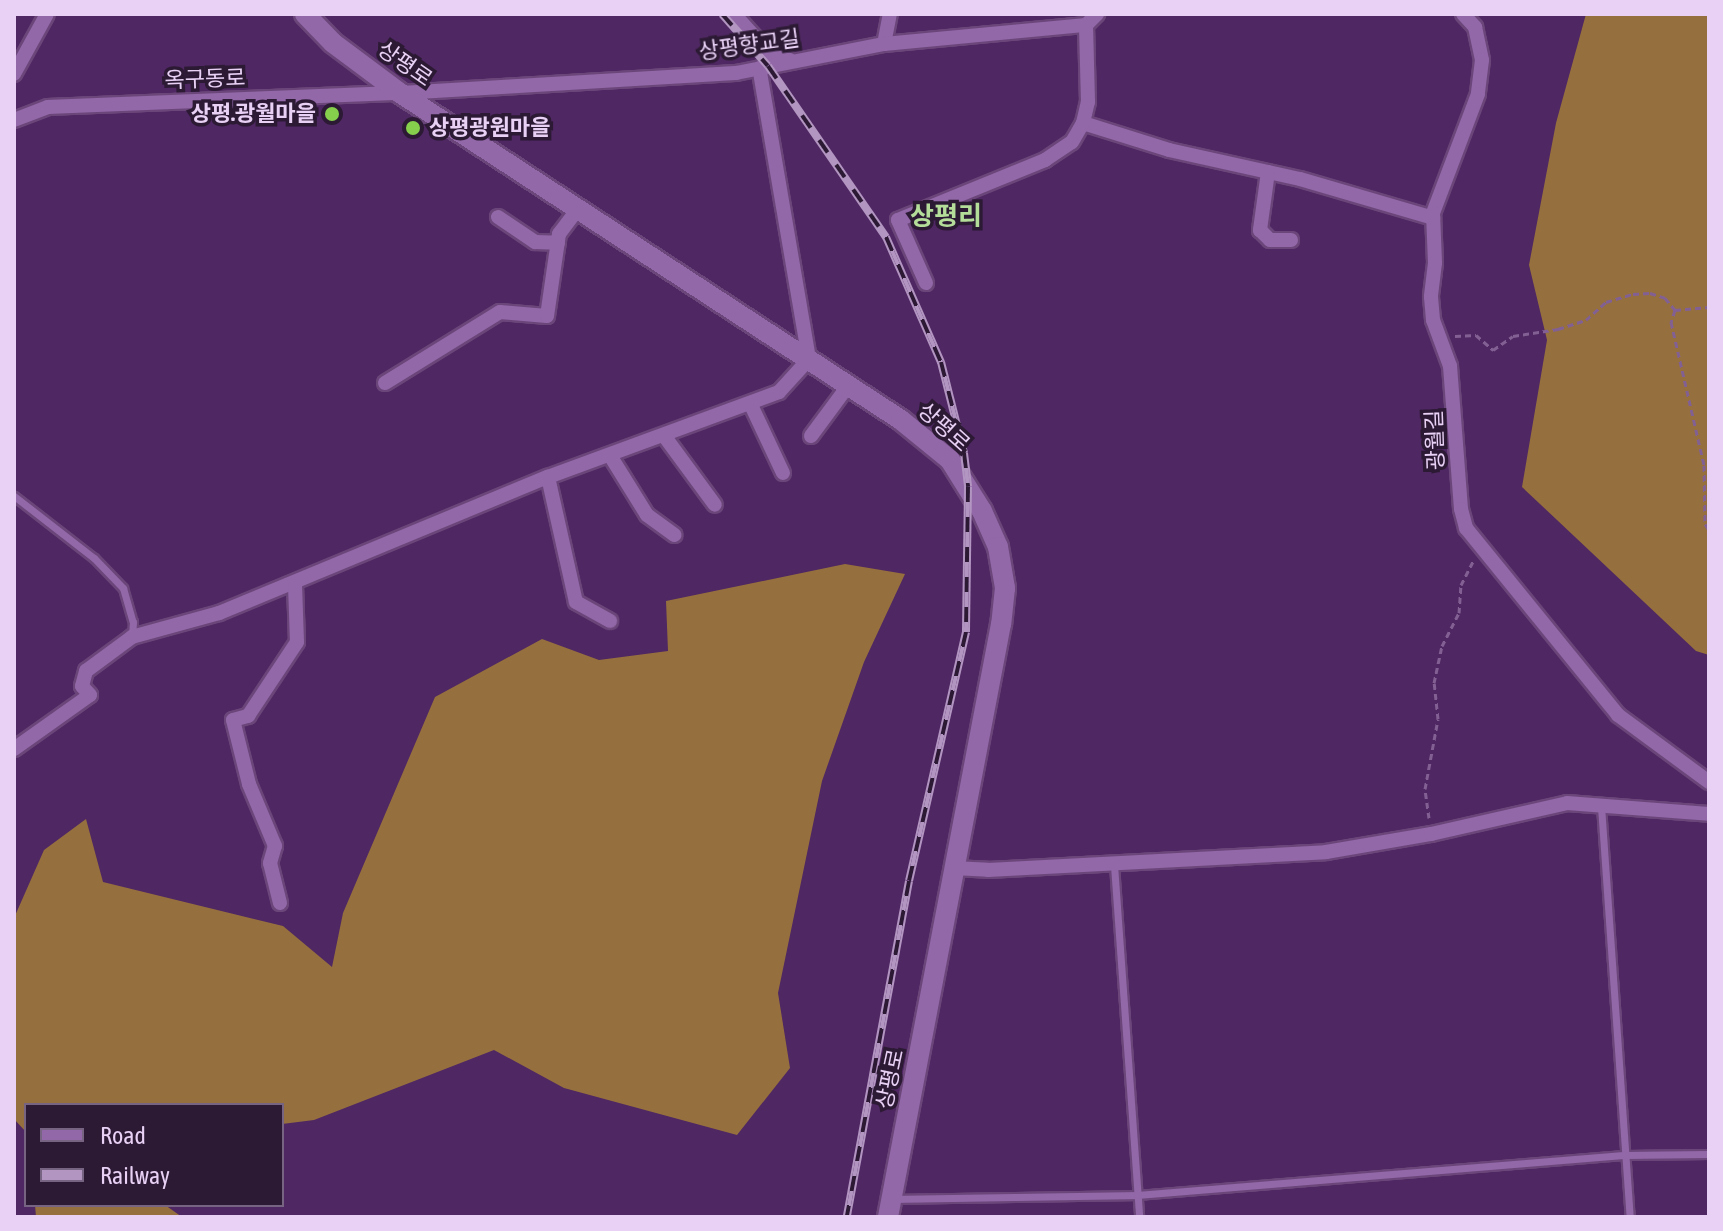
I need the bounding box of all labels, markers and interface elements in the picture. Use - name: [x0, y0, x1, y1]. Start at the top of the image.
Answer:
- street label: 상평향교길: [697, 25, 801, 65]
- street label: 상평로: [373, 36, 437, 92]
- street label: 옥구동로: [164, 64, 246, 94]
- place label: 상평.광월마을: [191, 101, 316, 127]
- marker: 상평.광월마을: [323, 105, 341, 123]
- place label: 상평광원마을: [429, 115, 550, 141]
- marker: 상평광원마을: [404, 119, 422, 137]
- district label: 상평리: [910, 201, 982, 233]
- street label: 상평로: [913, 397, 975, 457]
- street label: 광월길: [1421, 409, 1449, 471]
- street label: 상평로: [871, 1047, 909, 1111]
- legend: [24, 1103, 284, 1207]
- text: Road: [100, 1122, 146, 1149]
- text: Railway: [100, 1162, 170, 1189]

